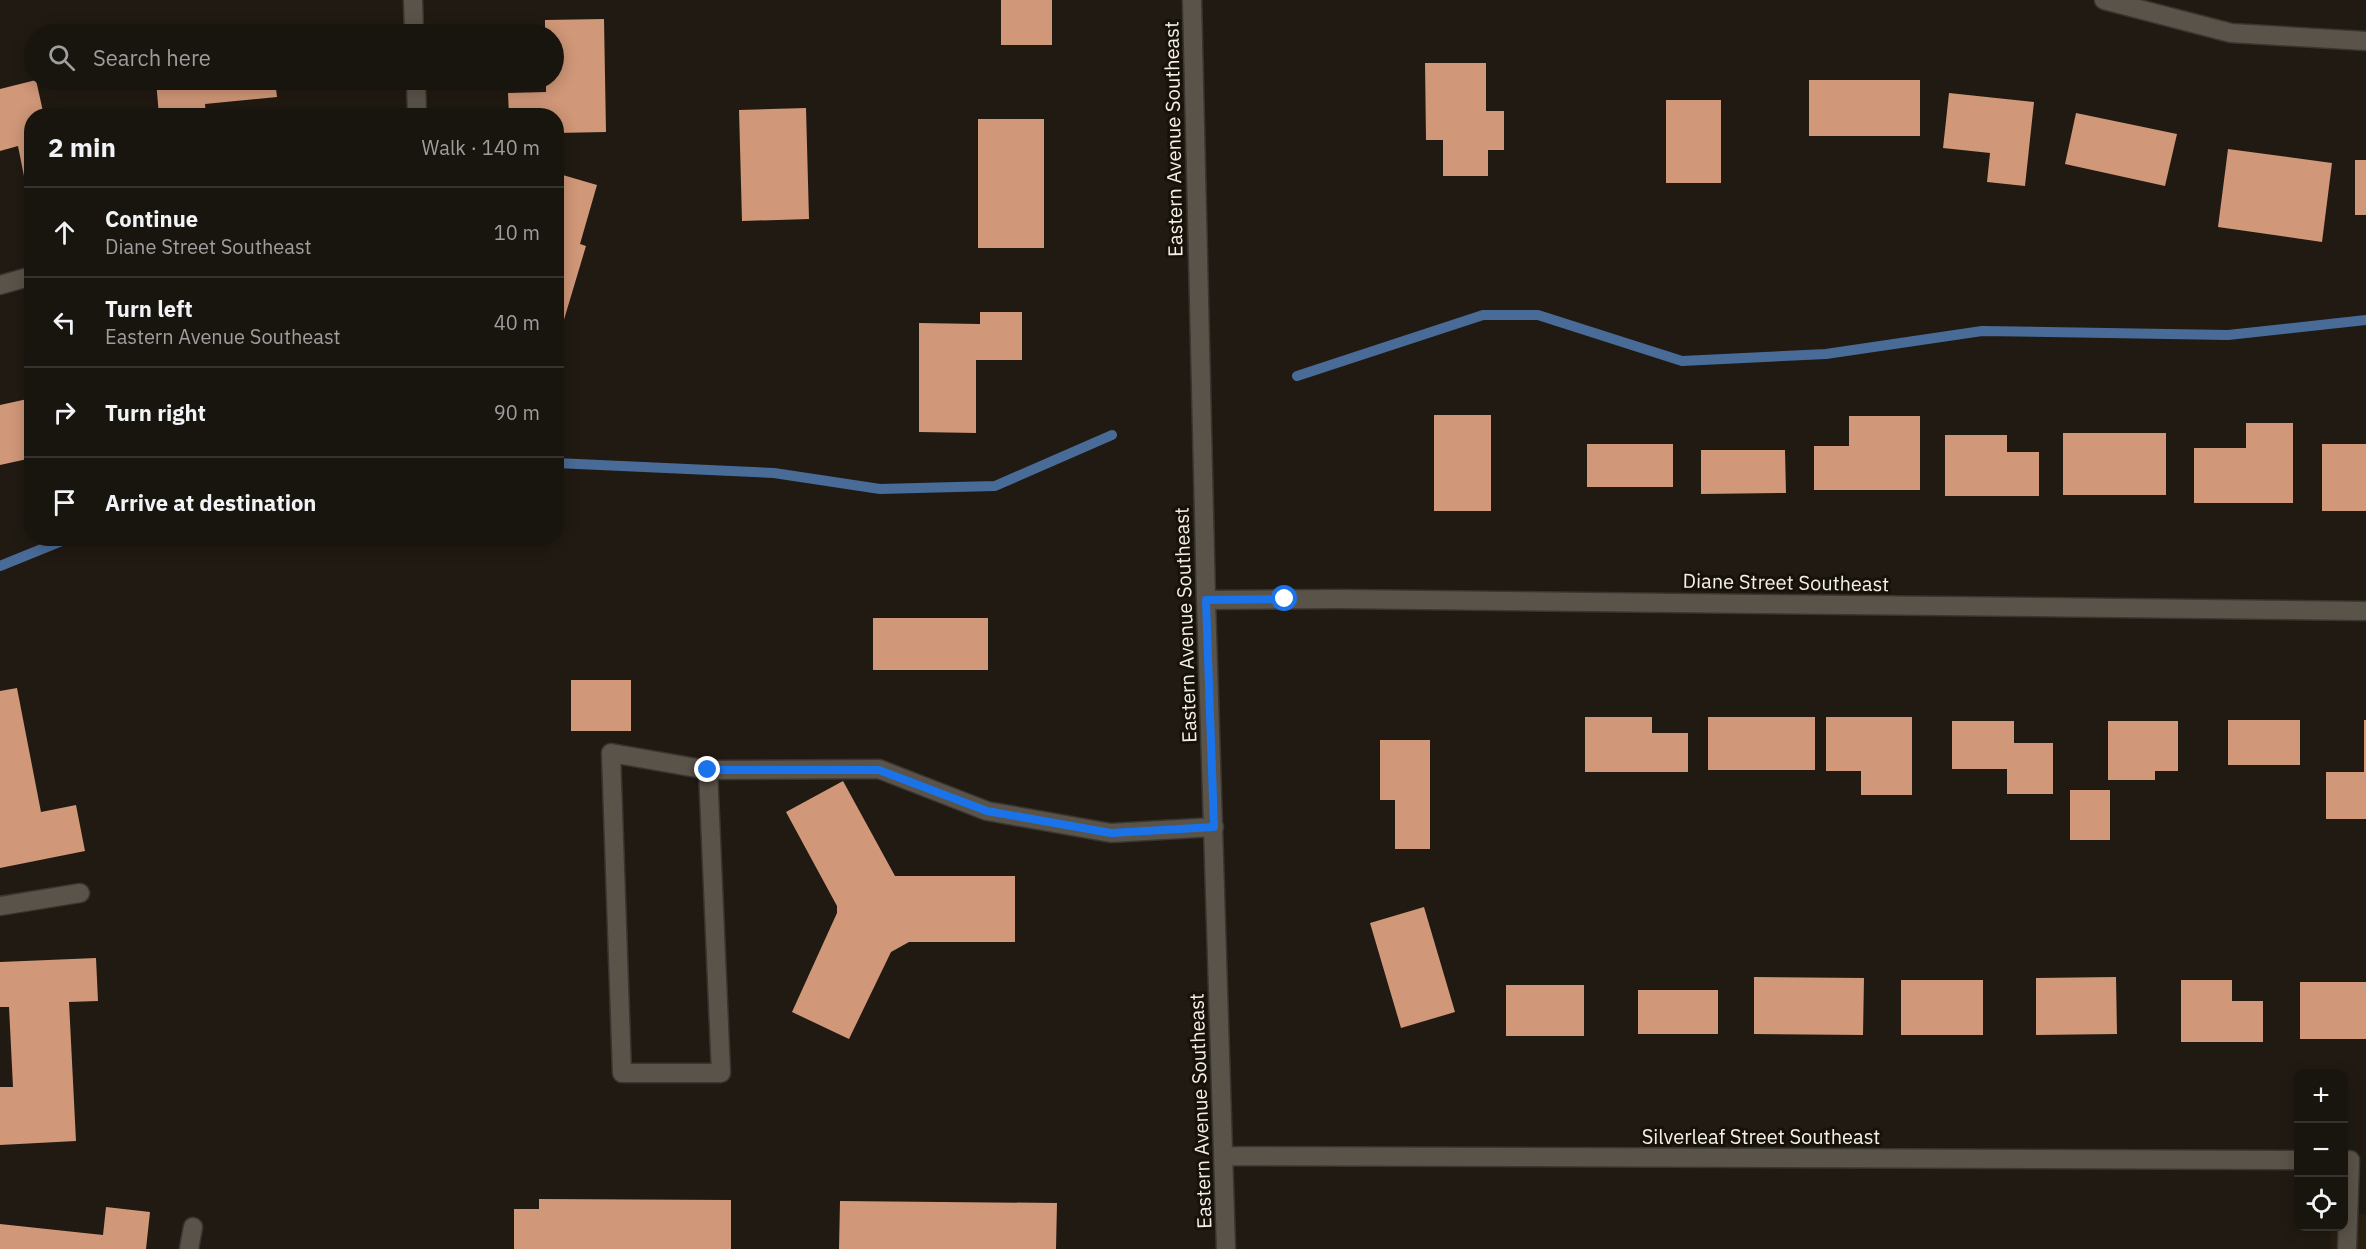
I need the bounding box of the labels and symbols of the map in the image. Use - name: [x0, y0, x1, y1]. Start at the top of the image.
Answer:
- street label: Eastern Avenue Southeast: [1157, 21, 1189, 257]
- street label: Eastern Avenue Southeast: [1167, 507, 1203, 743]
- street label: Diane Street Southeast: [1682, 567, 1890, 597]
- route start: [1271, 585, 1297, 611]
- route end: [694, 756, 720, 782]
- street label: Eastern Avenue Southeast: [1182, 993, 1218, 1229]
- street label: Silverleaf Street Southeast: [1642, 1123, 1880, 1150]

